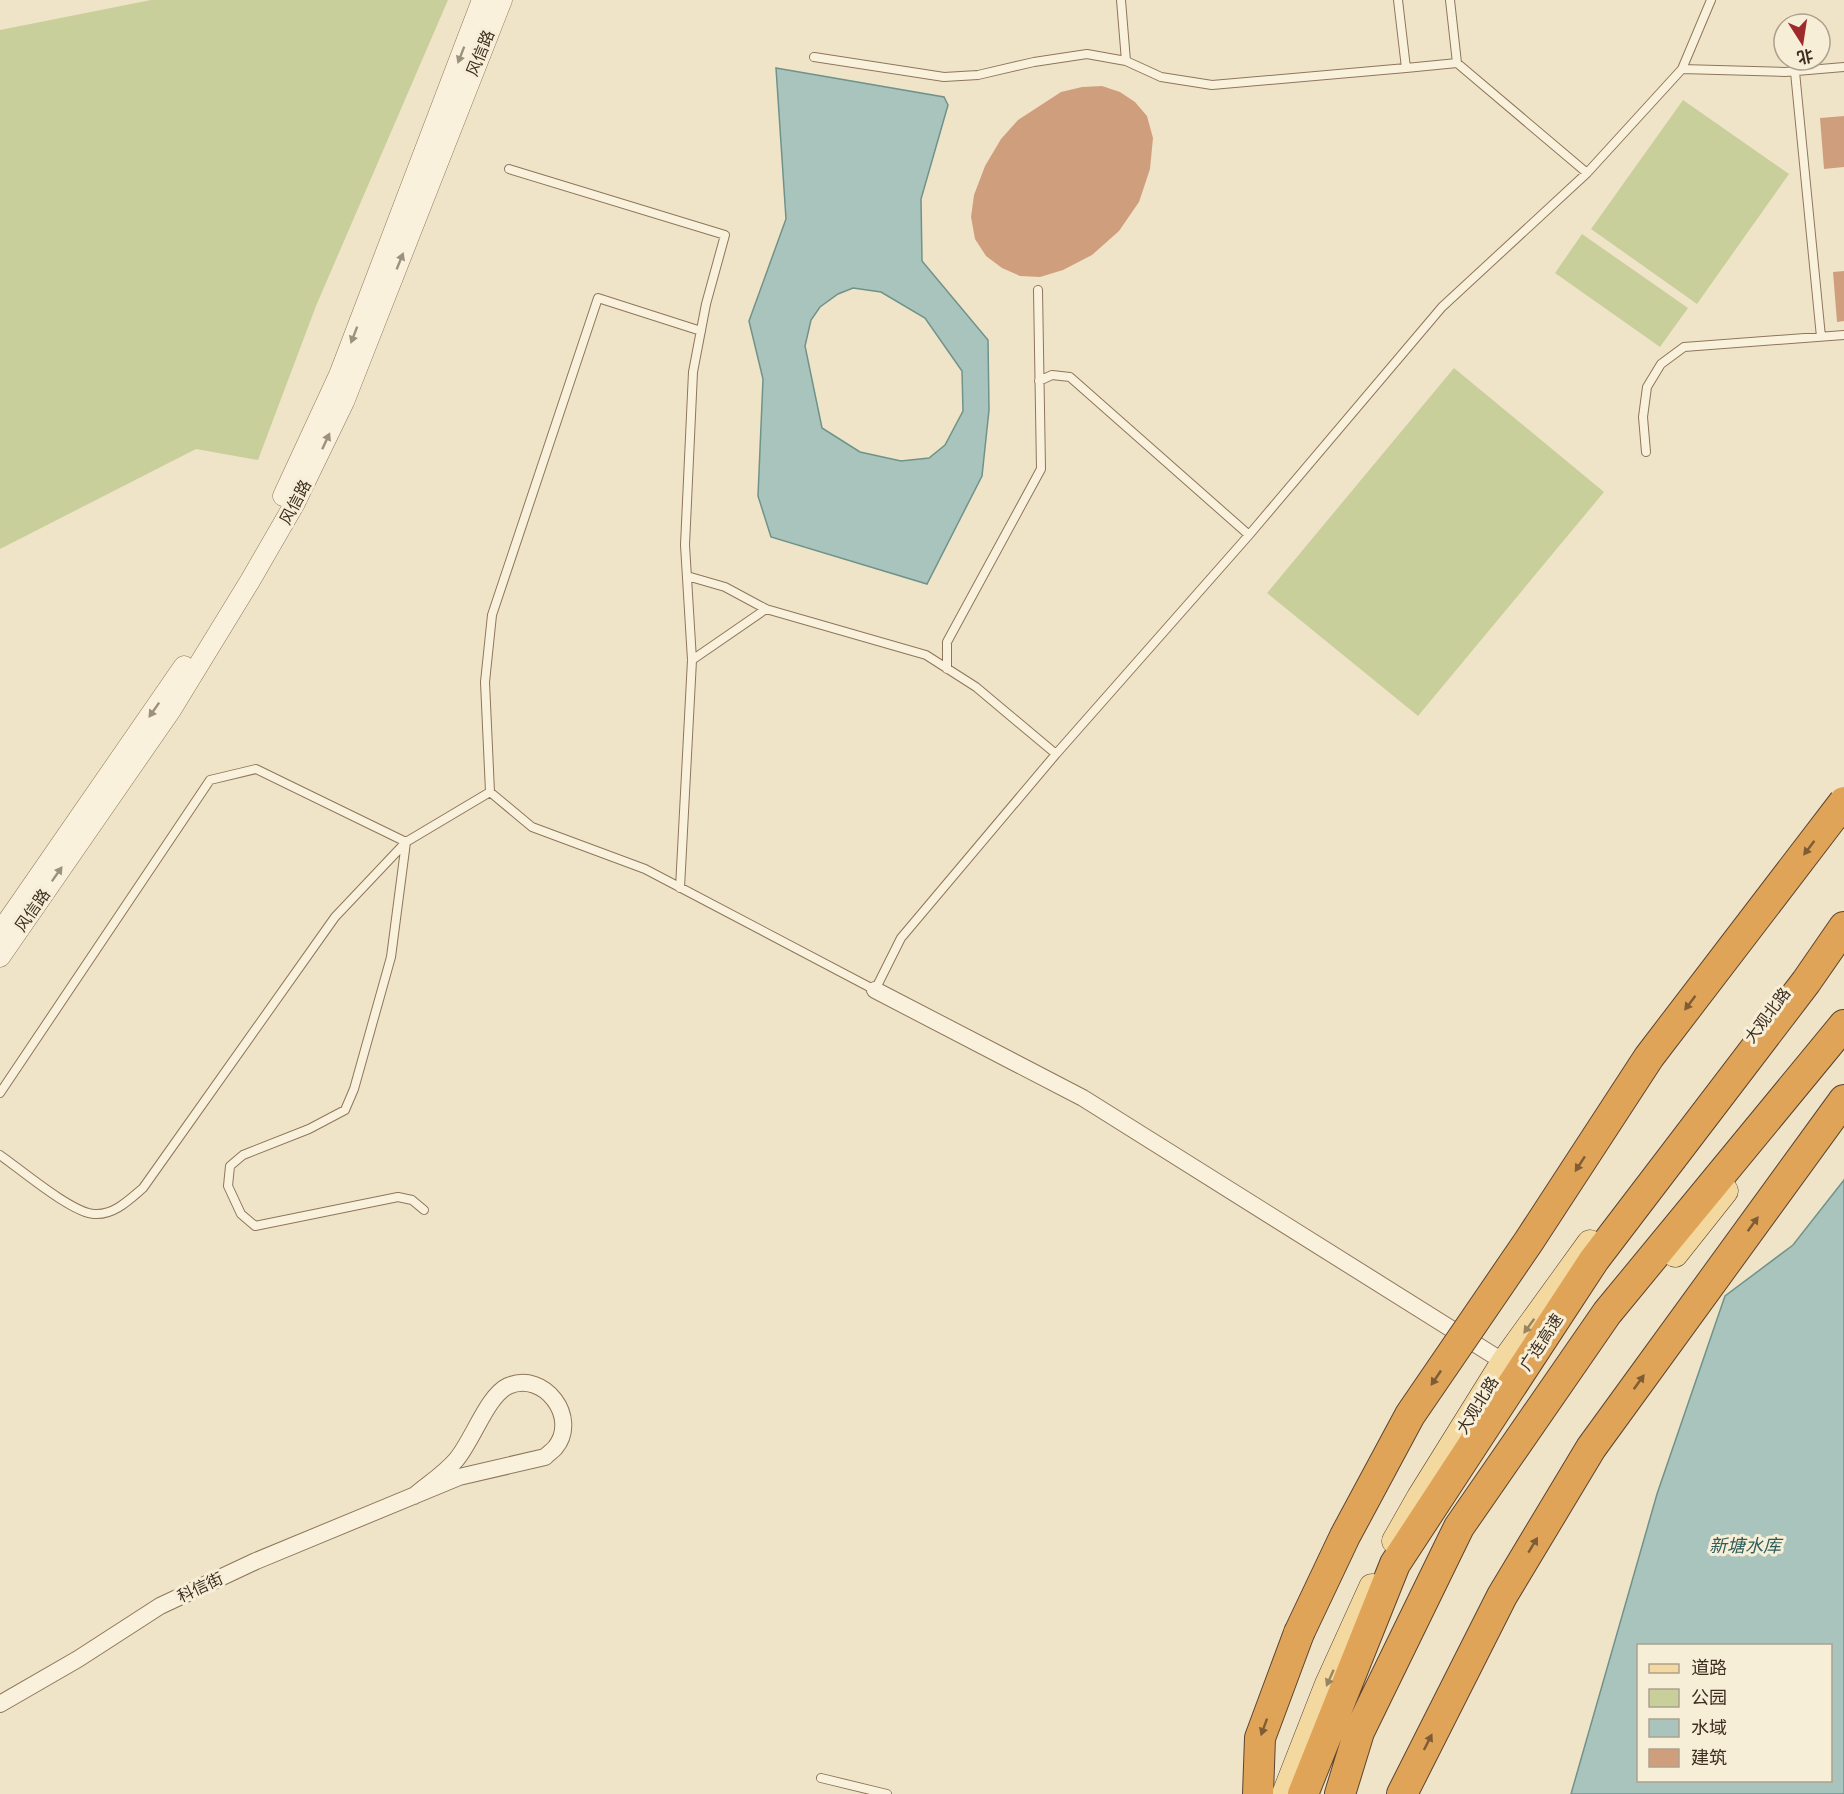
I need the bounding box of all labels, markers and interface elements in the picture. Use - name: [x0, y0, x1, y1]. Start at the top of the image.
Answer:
- north arrow: [1772, 12, 1832, 72]
- street label: 风信路: [461, 27, 499, 79]
- text: 北: [1795, 44, 1815, 69]
- one-way arrow: [456, 46, 466, 64]
- one-way arrow: [396, 252, 405, 270]
- one-way arrow: [349, 326, 358, 344]
- one-way arrow: [321, 433, 330, 450]
- street label: 风信路: [274, 476, 316, 528]
- one-way arrow: [148, 701, 160, 717]
- one-way arrow: [1803, 841, 1815, 856]
- one-way arrow: [51, 867, 63, 883]
- street label: 风信路: [9, 884, 55, 936]
- street label: 大观北路: [1739, 983, 1795, 1047]
- one-way arrow: [1685, 996, 1697, 1011]
- one-way arrow: [1574, 1156, 1585, 1172]
- one-way arrow: [1746, 1216, 1758, 1231]
- street label: 广连高速: [1514, 1309, 1568, 1375]
- one-way arrow: [1523, 1318, 1535, 1334]
- one-way arrow: [1431, 1370, 1442, 1386]
- street label: 大观北路: [1451, 1372, 1503, 1438]
- one-way arrow: [1632, 1374, 1644, 1389]
- water label: 新塘水库: [1709, 1533, 1784, 1557]
- one-way arrow: [1527, 1537, 1538, 1553]
- street label: 科信街: [174, 1567, 226, 1607]
- legend: [1637, 1644, 1832, 1782]
- text: 道路: [1691, 1655, 1727, 1679]
- one-way arrow: [1325, 1669, 1335, 1687]
- text: 公园: [1691, 1685, 1727, 1709]
- text: 水域: [1691, 1715, 1727, 1739]
- one-way arrow: [1259, 1718, 1269, 1736]
- one-way arrow: [1423, 1733, 1433, 1750]
- text: 建筑: [1691, 1745, 1727, 1769]

